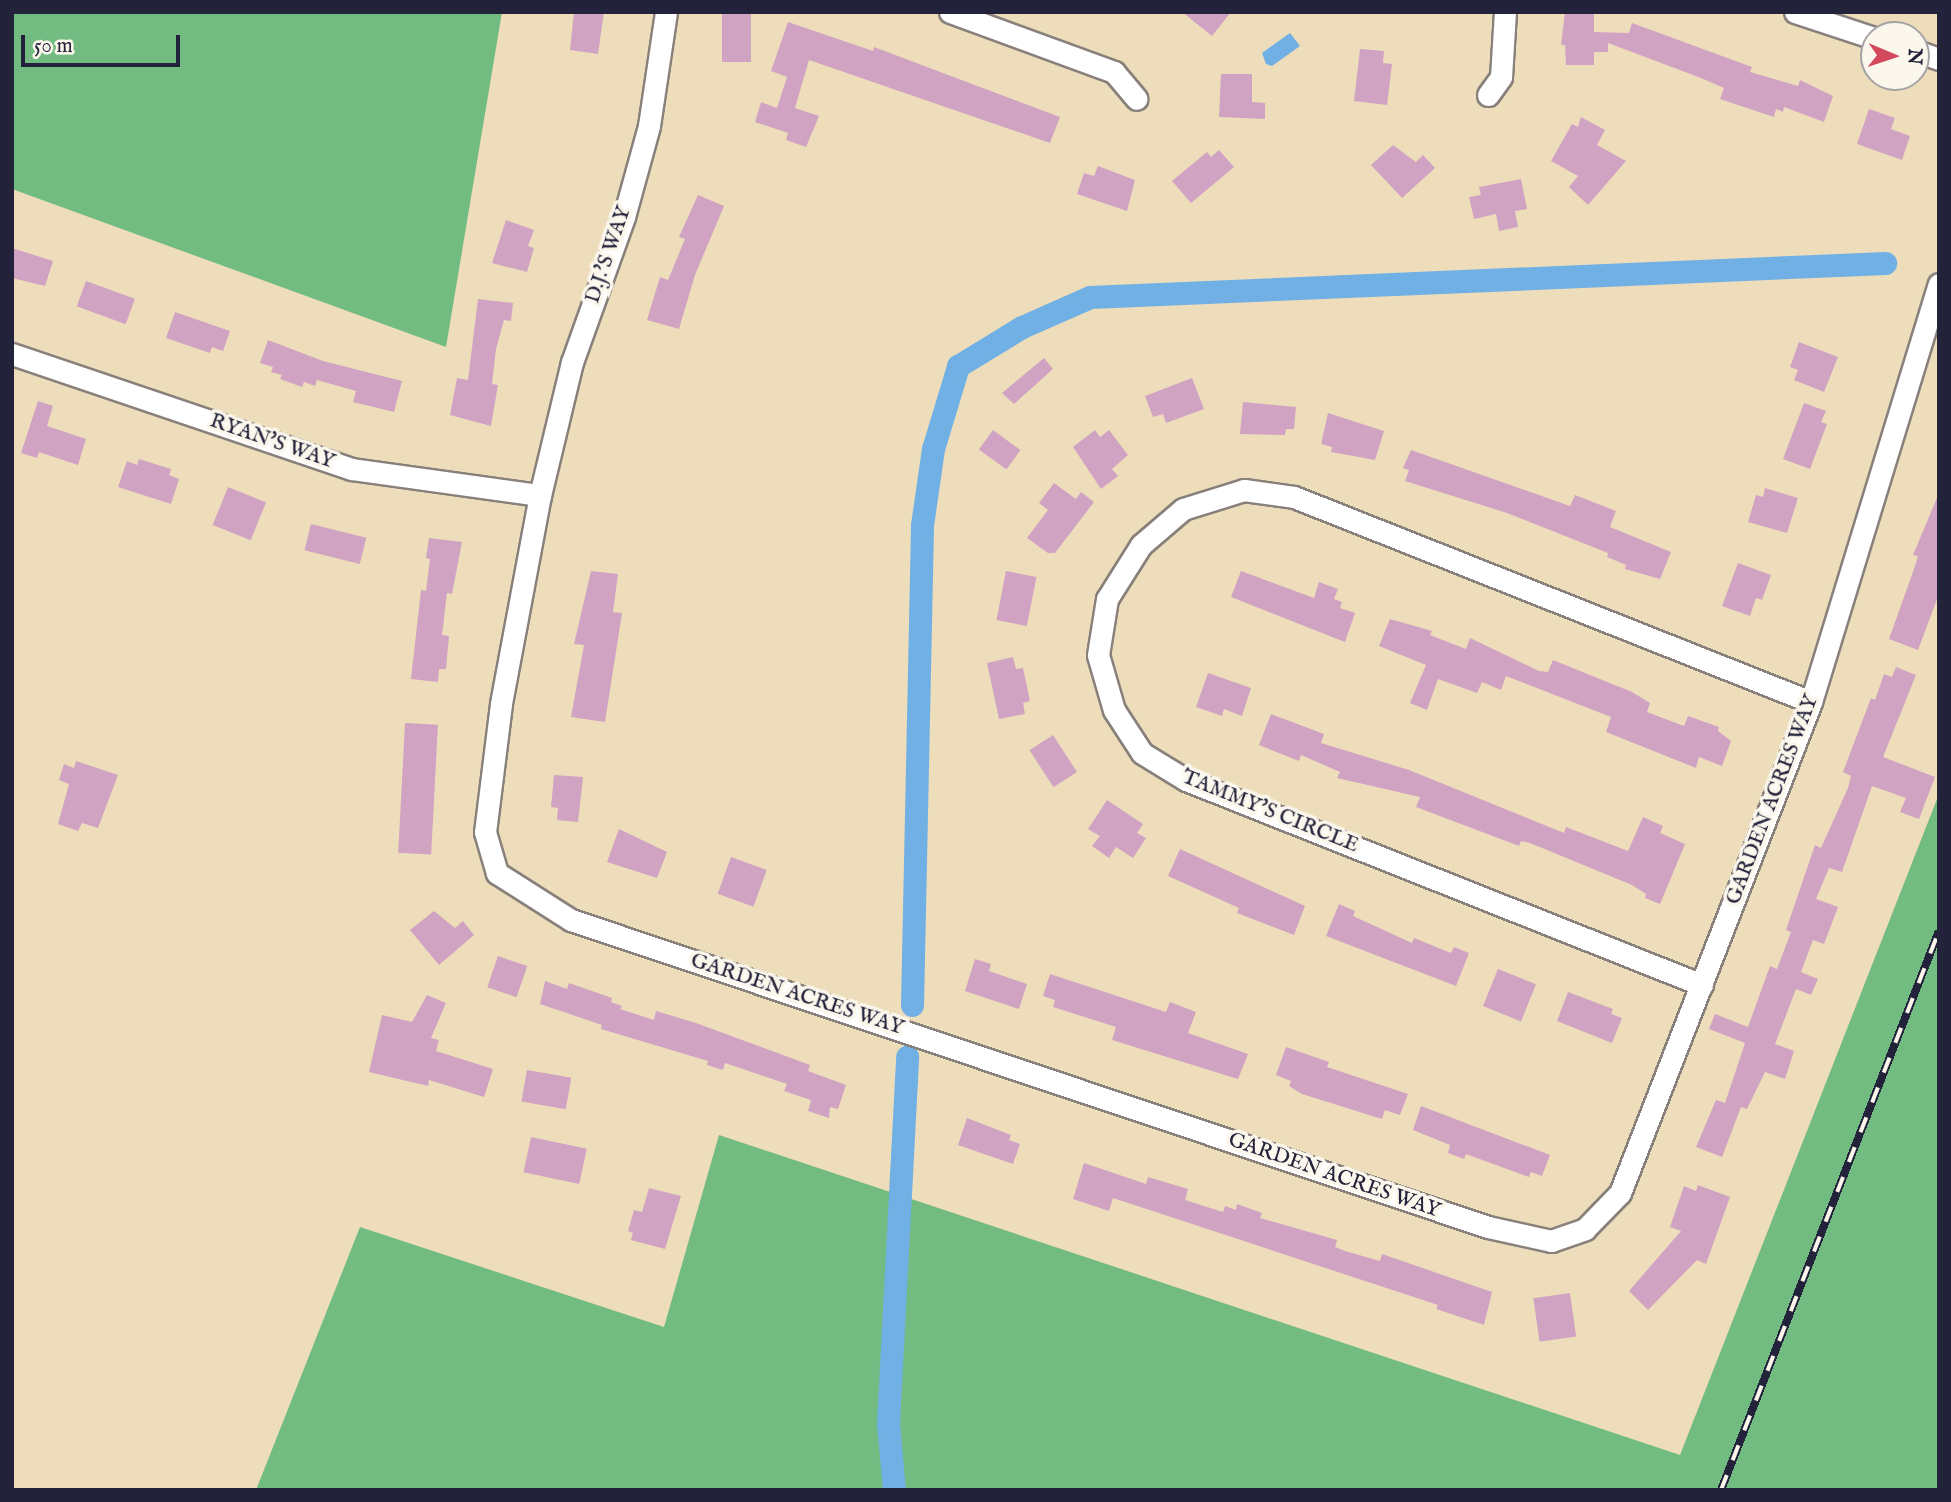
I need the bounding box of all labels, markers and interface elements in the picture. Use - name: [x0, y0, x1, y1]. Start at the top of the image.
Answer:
- scale bar: [24, 21, 184, 65]
- north arrow: [1860, 21, 1930, 91]
- text: 50 m: [34, 33, 73, 60]
- text: N: [1902, 48, 1926, 65]
- street label: D.J.'S WAY: [581, 203, 637, 307]
- street label: RYAN'S WAY: [206, 409, 338, 475]
- street label: GARDEN ACRES WAY: [1721, 692, 1825, 908]
- street label: TAMMY'S CIRCLE: [1178, 765, 1362, 859]
- street label: GARDEN ACRES WAY: [687, 949, 907, 1041]
- street label: GARDEN ACRES WAY: [1225, 1128, 1443, 1224]

